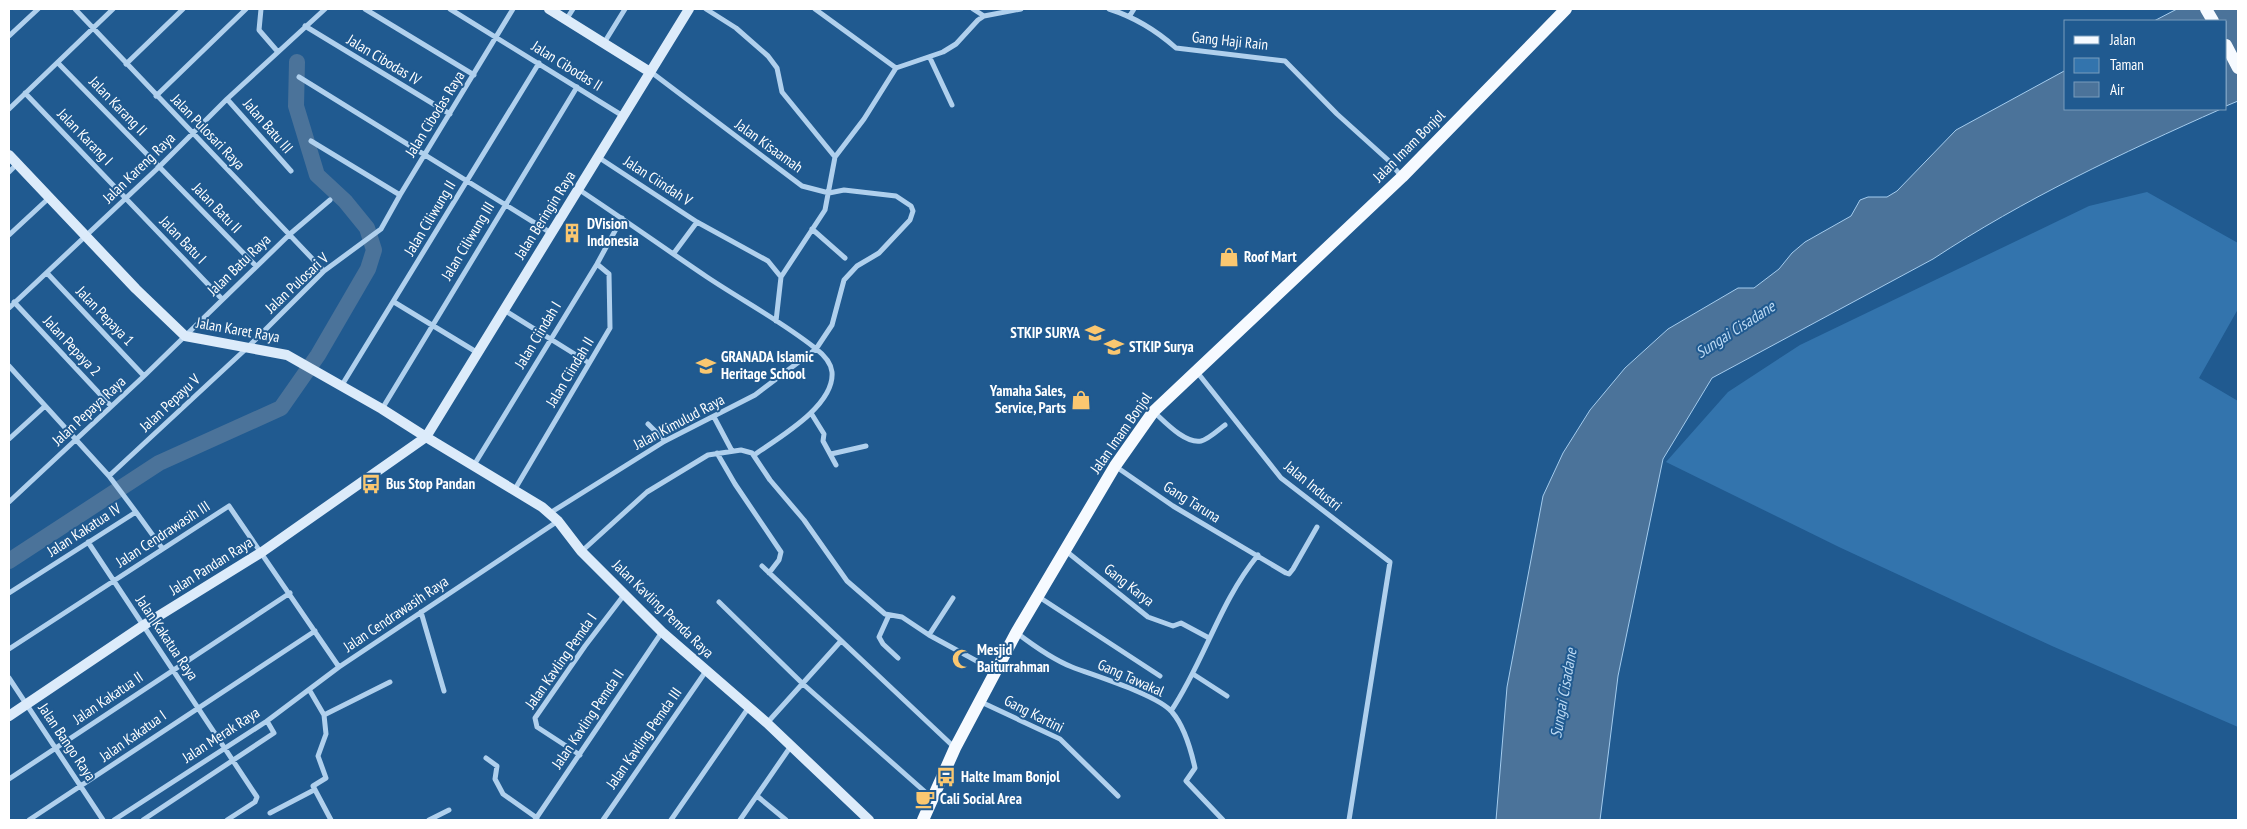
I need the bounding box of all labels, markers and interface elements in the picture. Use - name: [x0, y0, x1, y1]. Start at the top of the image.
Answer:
- legend: [2064, 20, 2227, 110]
- street label: Gang Haji Rain: [1191, 27, 1269, 54]
- street label: Jalan Cibodas IV: [343, 29, 425, 89]
- text: Jalan: [2109, 30, 2136, 49]
- street label: Jalan Cibodas II: [528, 36, 606, 95]
- text: Taman: [2110, 55, 2144, 74]
- street label: Jalan Cibodas Raya: [400, 67, 468, 161]
- street label: Jalan Karang II: [85, 73, 151, 139]
- text: Air: [2110, 80, 2125, 99]
- street label: Jalan Pulosari Raya: [167, 89, 249, 174]
- street label: Jalan Batu III: [239, 94, 297, 157]
- street label: Jalan Karang I: [54, 105, 116, 169]
- street label: Jalan Imam Bonjol: [1368, 105, 1449, 186]
- street label: Jalan Kisaamah: [731, 114, 807, 176]
- street label: Jalan Kareng Raya: [98, 128, 179, 208]
- street label: Jalan Ciindah V: [620, 151, 696, 210]
- street label: Jalan Beringin Raya: [509, 167, 579, 263]
- street label: Jalan Ciliwung II: [399, 177, 459, 260]
- street label: Jalan Batu II: [188, 178, 246, 237]
- street label: Jalan Ciliwung III: [436, 198, 498, 284]
- street label: Jalan Batu I: [155, 211, 211, 268]
- place label: DVision Indonesia: [587, 214, 639, 250]
- building icon: DVision Indonesia: [561, 222, 583, 244]
- street label: Jalan Batu Raya: [202, 230, 274, 300]
- shop icon: Roof Mart: [1218, 246, 1240, 268]
- place label: Roof Mart: [1244, 247, 1297, 266]
- street label: Jalan Pulosari V: [260, 248, 332, 318]
- street label: Jalan Pepaya 1: [72, 281, 138, 349]
- water label: Sungai Cisadane: [1692, 295, 1780, 362]
- street label: Jalan Ciindah I: [510, 298, 565, 372]
- street label: Jalan Pepaya 2: [39, 311, 105, 380]
- street label: Jalan Karet Raya: [194, 313, 281, 346]
- school or university icon: STKIP SURYA: [1084, 322, 1106, 344]
- place label: STKIP SURYA: [1010, 323, 1080, 342]
- street label: Jalan Ciindah II: [541, 333, 598, 411]
- school or university icon: STKIP Surya: [1103, 336, 1125, 358]
- place label: STKIP Surya: [1129, 337, 1194, 356]
- place label: GRANADA Islamic Heritage School: [721, 347, 814, 383]
- school or university icon: GRANADA Islamic Heritage School: [695, 355, 717, 377]
- street label: Jalan Pepayu V: [135, 370, 204, 436]
- street label: Jalan Pepaya Raya: [47, 372, 129, 450]
- place label: Yamaha Sales, Service, Parts: [989, 381, 1066, 417]
- street label: Jalan Imam Bonjol: [1085, 388, 1156, 478]
- shop icon: Yamaha Sales, Service, Parts: [1070, 389, 1092, 411]
- street label: Jalan Kimulud Raya: [629, 390, 728, 454]
- street label: Jalan Industri: [1280, 456, 1346, 515]
- bus stop icon: Bus Stop Pandan: [360, 473, 382, 495]
- place label: Bus Stop Pandan: [386, 474, 475, 493]
- street label: Gang Taruna: [1160, 477, 1224, 527]
- street label: Jalan Cendrawasih III: [111, 496, 213, 572]
- street label: Jalan Kakatua IV: [42, 499, 124, 561]
- street label: Jalan Pandan Raya: [165, 532, 256, 599]
- street label: Jalan Kavling Pemda Raya: [608, 555, 718, 662]
- street label: Gang Karya: [1100, 559, 1158, 610]
- street label: Jalan Cendrawasih Raya: [339, 571, 452, 656]
- street label: Jalan Kakatua Raya: [131, 591, 203, 684]
- street label: Jalan Kavling Pemda I: [520, 609, 601, 713]
- place label: Mesjid Baiturrahman: [977, 640, 1050, 676]
- water label: Sungai Cisadane: [1545, 645, 1581, 739]
- mosque icon: Mesjid Baiturrahman: [951, 648, 973, 670]
- street label: Gang Tawakal: [1095, 654, 1168, 701]
- street label: Jalan Kavling Pemda II: [547, 665, 628, 773]
- street label: Jalan Kakatua II: [68, 667, 146, 729]
- street label: Jalan Kavling Pemda III: [601, 683, 686, 793]
- street label: Gang Kartini: [1001, 690, 1067, 737]
- street label: Jalan Bango Raya: [34, 698, 100, 784]
- street label: Jalan Merak Raya: [178, 703, 263, 767]
- street label: Jalan Kakatua I: [95, 706, 170, 766]
- bus stop icon: Halte Imam Bonjol: [935, 766, 957, 788]
- place label: Halte Imam Bonjol: [961, 767, 1060, 786]
- cafe icon: Cali Social Area: [914, 788, 936, 810]
- place label: Cali Social Area: [940, 789, 1022, 808]

